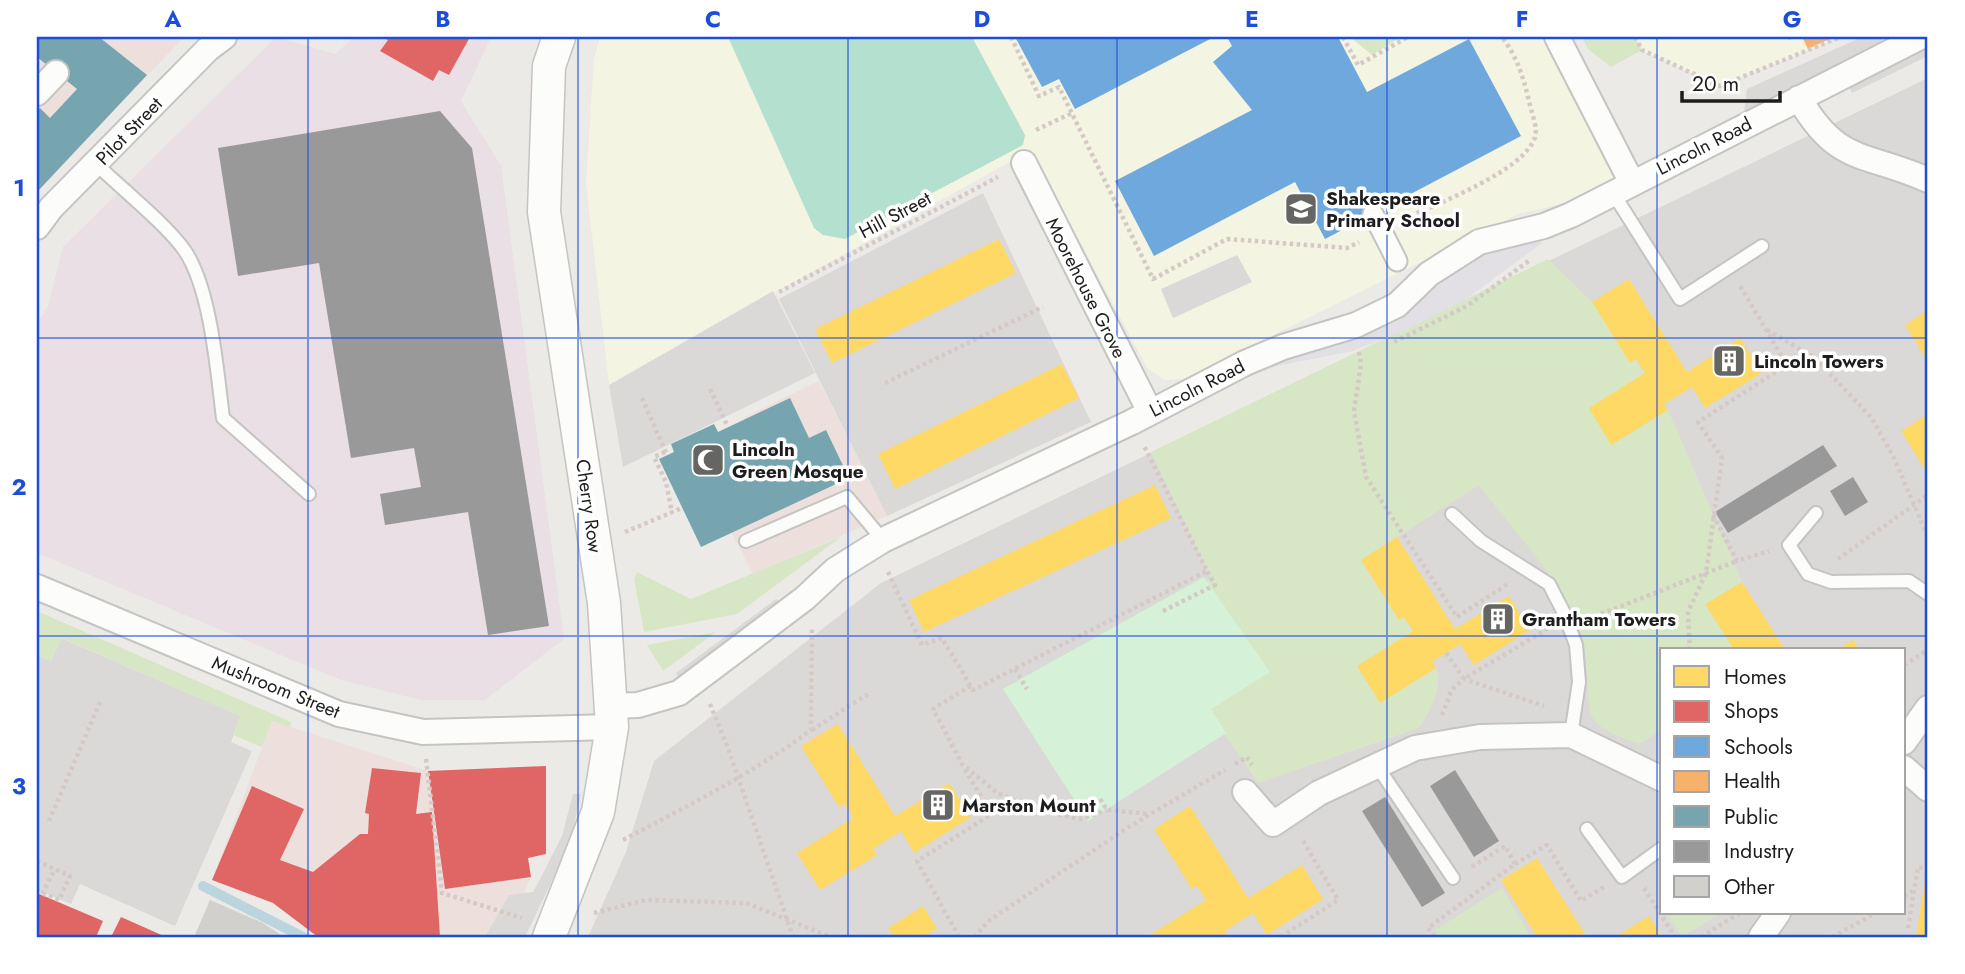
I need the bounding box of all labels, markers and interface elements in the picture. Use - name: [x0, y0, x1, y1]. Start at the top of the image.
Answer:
- text: A: [164, 2, 182, 36]
- text: B: [435, 2, 451, 36]
- text: C: [705, 2, 721, 36]
- text: D: [974, 2, 991, 36]
- text: E: [1245, 2, 1259, 36]
- text: F: [1516, 2, 1528, 36]
- text: G: [1783, 2, 1801, 36]
- scale bar: [1682, 60, 1780, 104]
- text: 20 m: [1692, 69, 1739, 99]
- street label: Pilot Street: [90, 90, 169, 171]
- street label: Lincoln Road: [1652, 110, 1756, 182]
- text: 1: [13, 171, 25, 205]
- street label: Hill Street: [854, 184, 936, 245]
- place label: Shakespeare Primary School: [1326, 185, 1460, 234]
- school or university icon: Shakespeare Primary School: [1282, 190, 1320, 228]
- street label: Moorehouse Grove: [1039, 213, 1133, 363]
- building icon: Lincoln Towers: [1710, 342, 1748, 380]
- place label: Lincoln Towers: [1754, 348, 1884, 375]
- street label: Lincoln Road: [1145, 352, 1249, 424]
- place label: Lincoln Green Mosque: [732, 436, 864, 485]
- mosque icon: Lincoln Green Mosque: [689, 441, 727, 479]
- street label: Cherry Row: [569, 458, 609, 555]
- text: 2: [11, 470, 27, 504]
- building icon: Grantham Towers: [1479, 600, 1517, 638]
- place label: Grantham Towers: [1522, 606, 1676, 633]
- legend: [1660, 648, 1906, 914]
- street label: Mushroom Street: [208, 649, 344, 725]
- text: Homes: [1724, 662, 1786, 692]
- text: Shops: [1724, 696, 1778, 726]
- text: Schools: [1724, 732, 1793, 762]
- text: Health: [1724, 766, 1781, 796]
- text: 3: [12, 769, 26, 803]
- building icon: Marston Mount: [919, 786, 957, 824]
- place label: Marston Mount: [962, 792, 1096, 819]
- text: Public: [1724, 802, 1778, 832]
- text: Industry: [1724, 836, 1795, 866]
- text: Other: [1724, 872, 1775, 902]

